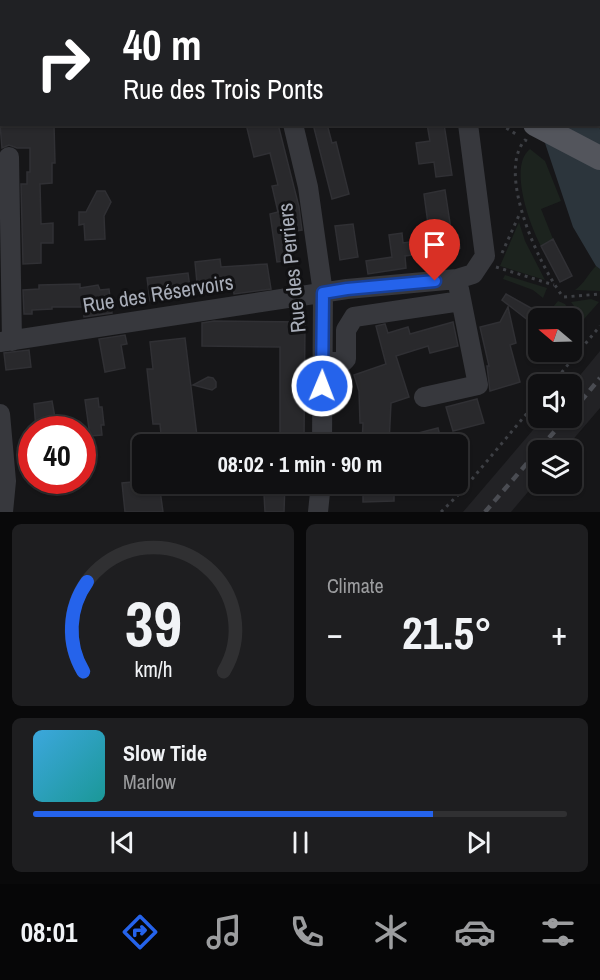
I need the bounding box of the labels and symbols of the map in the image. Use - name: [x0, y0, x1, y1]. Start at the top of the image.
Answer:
- street label: Rue des Perriers: [270, 202, 313, 334]
- pin: [409, 219, 460, 281]
- street label: Rue des Réservoirs: [81, 267, 235, 320]
- north arrow: [528, 308, 582, 362]
- position arrow: [290, 354, 354, 418]
- speed limit sign: 40: [18, 416, 96, 494]

